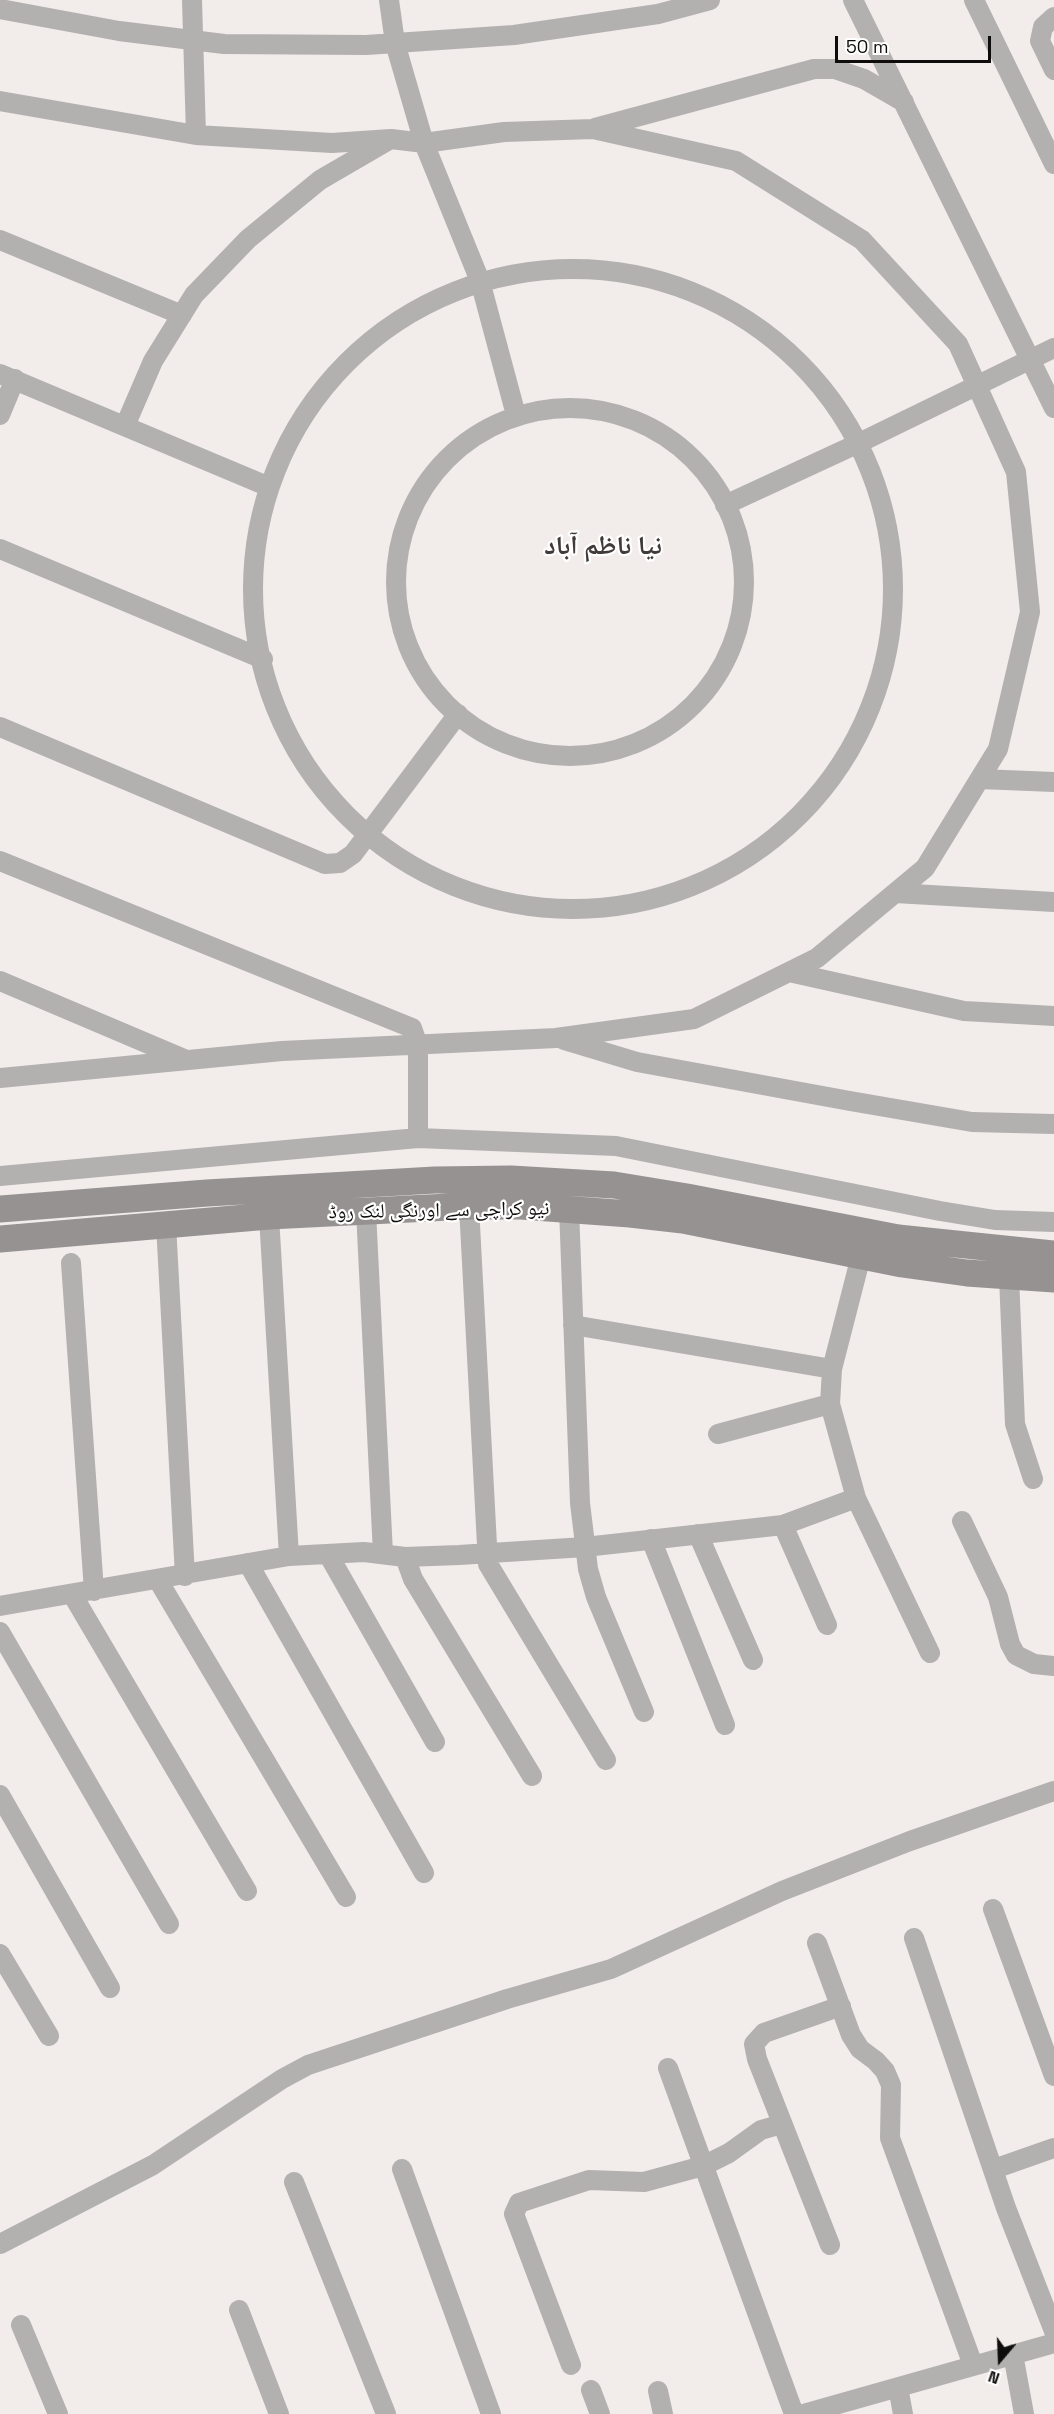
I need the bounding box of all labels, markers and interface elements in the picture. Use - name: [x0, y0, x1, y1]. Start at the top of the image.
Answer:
- scale bar: [838, 24, 994, 62]
- text: 50 m: [846, 35, 888, 58]
- district label: نیا ناظم آباد: [544, 531, 662, 563]
- street label: نیو کراچی سے اورنگی لنک روڈ: [328, 1197, 550, 1225]
- north arrow: [970, 2330, 1030, 2390]
- text: N: [985, 2366, 1002, 2389]

